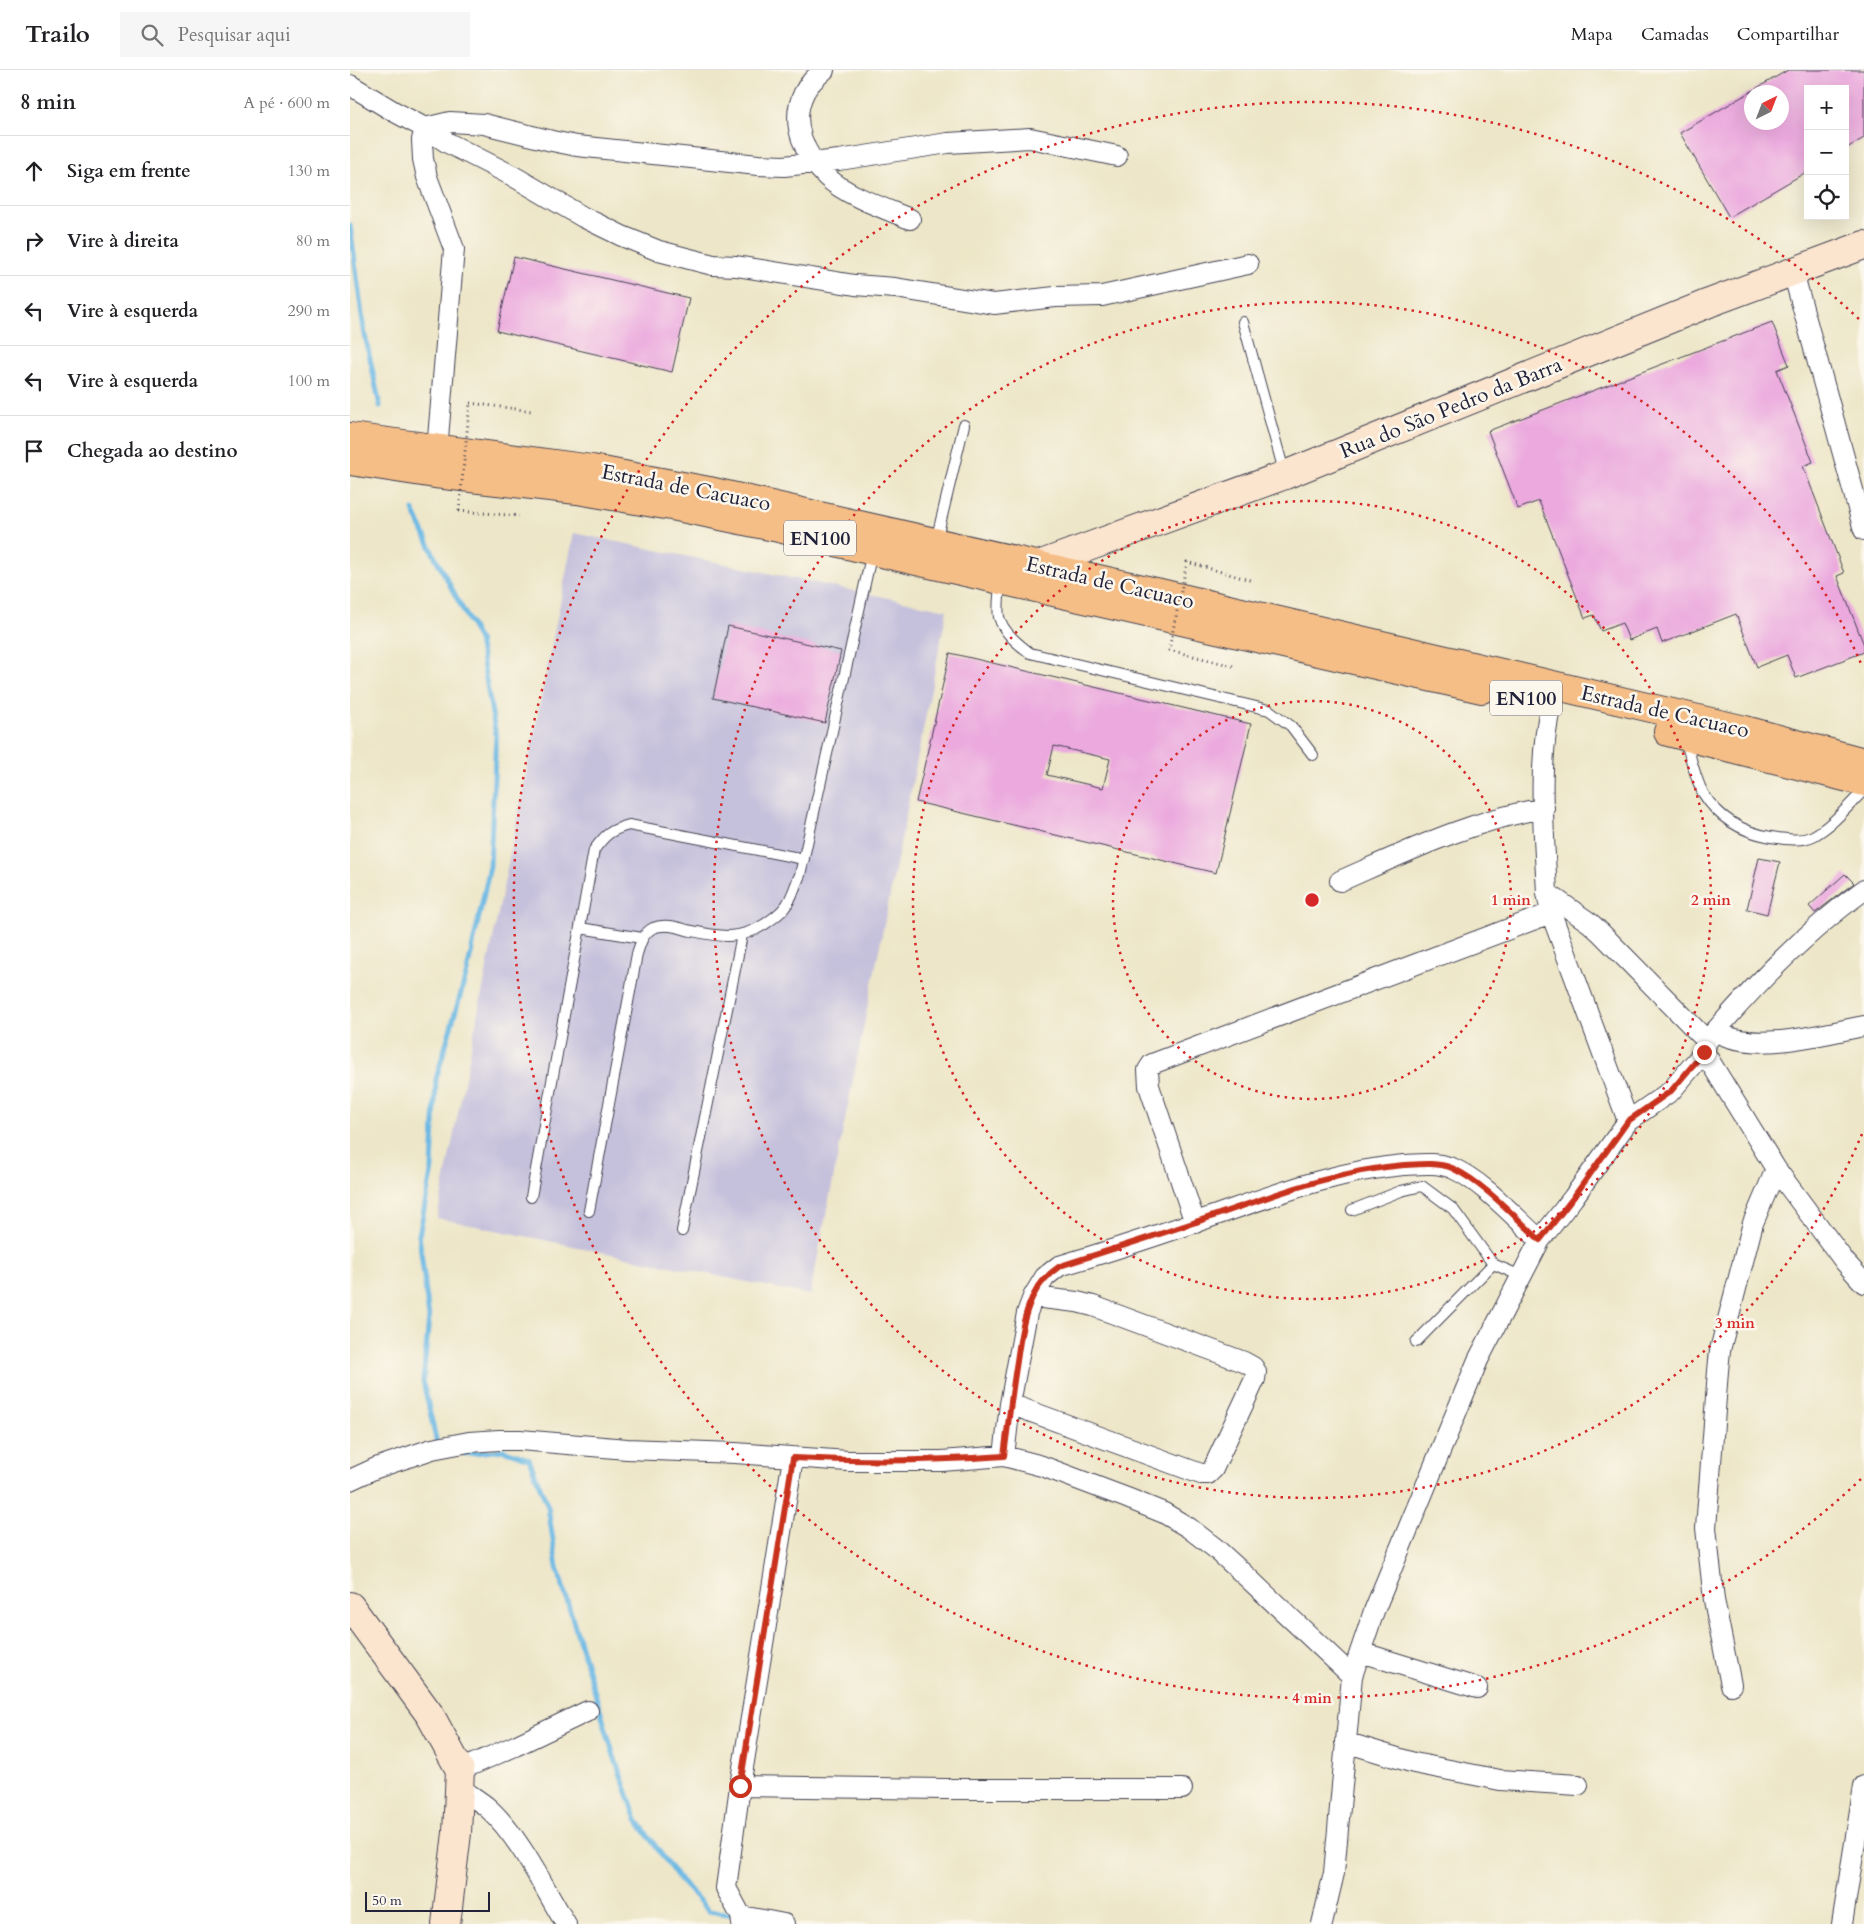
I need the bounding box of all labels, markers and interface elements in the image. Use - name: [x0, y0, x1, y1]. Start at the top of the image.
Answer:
- search box: [120, 12, 470, 57]
- text: Trailo: [25, 18, 90, 51]
- icon: search: [138, 21, 166, 49]
- text: Pesquisar aqui: [178, 22, 291, 48]
- text: Mapa: [1571, 22, 1613, 47]
- text: Camadas: [1641, 22, 1709, 47]
- text: Compartilhar: [1737, 22, 1839, 47]
- north arrow: [1744, 85, 1789, 130]
- map controls: [1804, 85, 1849, 220]
- button: +: [1804, 85, 1849, 130]
- text: 8 min: [20, 88, 76, 117]
- text: A pé · 600 m: [243, 92, 330, 114]
- button: −: [1804, 130, 1849, 175]
- icon: ahead: [20, 157, 48, 185]
- text: Siga em frente: [67, 158, 191, 184]
- text: 130 m: [288, 160, 330, 182]
- button: locate: [1804, 175, 1849, 220]
- icon: right: [20, 227, 48, 255]
- text: Vire à direita: [67, 228, 179, 254]
- text: 80 m: [296, 230, 330, 252]
- icon: left: [20, 297, 48, 325]
- text: Vire à esquerda: [67, 298, 198, 324]
- text: 290 m: [288, 300, 330, 322]
- street label: Rua do São Pedro da Barra: [1336, 350, 1566, 466]
- icon: left: [20, 367, 48, 395]
- text: Vire à esquerda: [67, 368, 198, 394]
- text: 100 m: [288, 370, 330, 392]
- icon: arrive: [20, 437, 48, 465]
- text: Chegada ao destino: [67, 438, 238, 464]
- street label: Estrada de Cacuaco: [599, 457, 773, 519]
- road number: EN100: [784, 520, 856, 556]
- street label: Estrada de Cacuaco: [1023, 550, 1197, 616]
- street label: Estrada de Cacuaco: [1578, 679, 1752, 745]
- road number: EN100: [1490, 680, 1562, 716]
- text: 1 min: [1491, 890, 1531, 910]
- text: 2 min: [1691, 890, 1731, 910]
- centre of rings: [1303, 891, 1321, 909]
- route end: [1693, 1041, 1716, 1064]
- text: 3 min: [1715, 1313, 1755, 1333]
- text: 4 min: [1292, 1688, 1332, 1708]
- route start: [729, 1775, 752, 1798]
- scale bar: [365, 1889, 490, 1912]
- text: 50 m: [372, 1891, 402, 1910]

